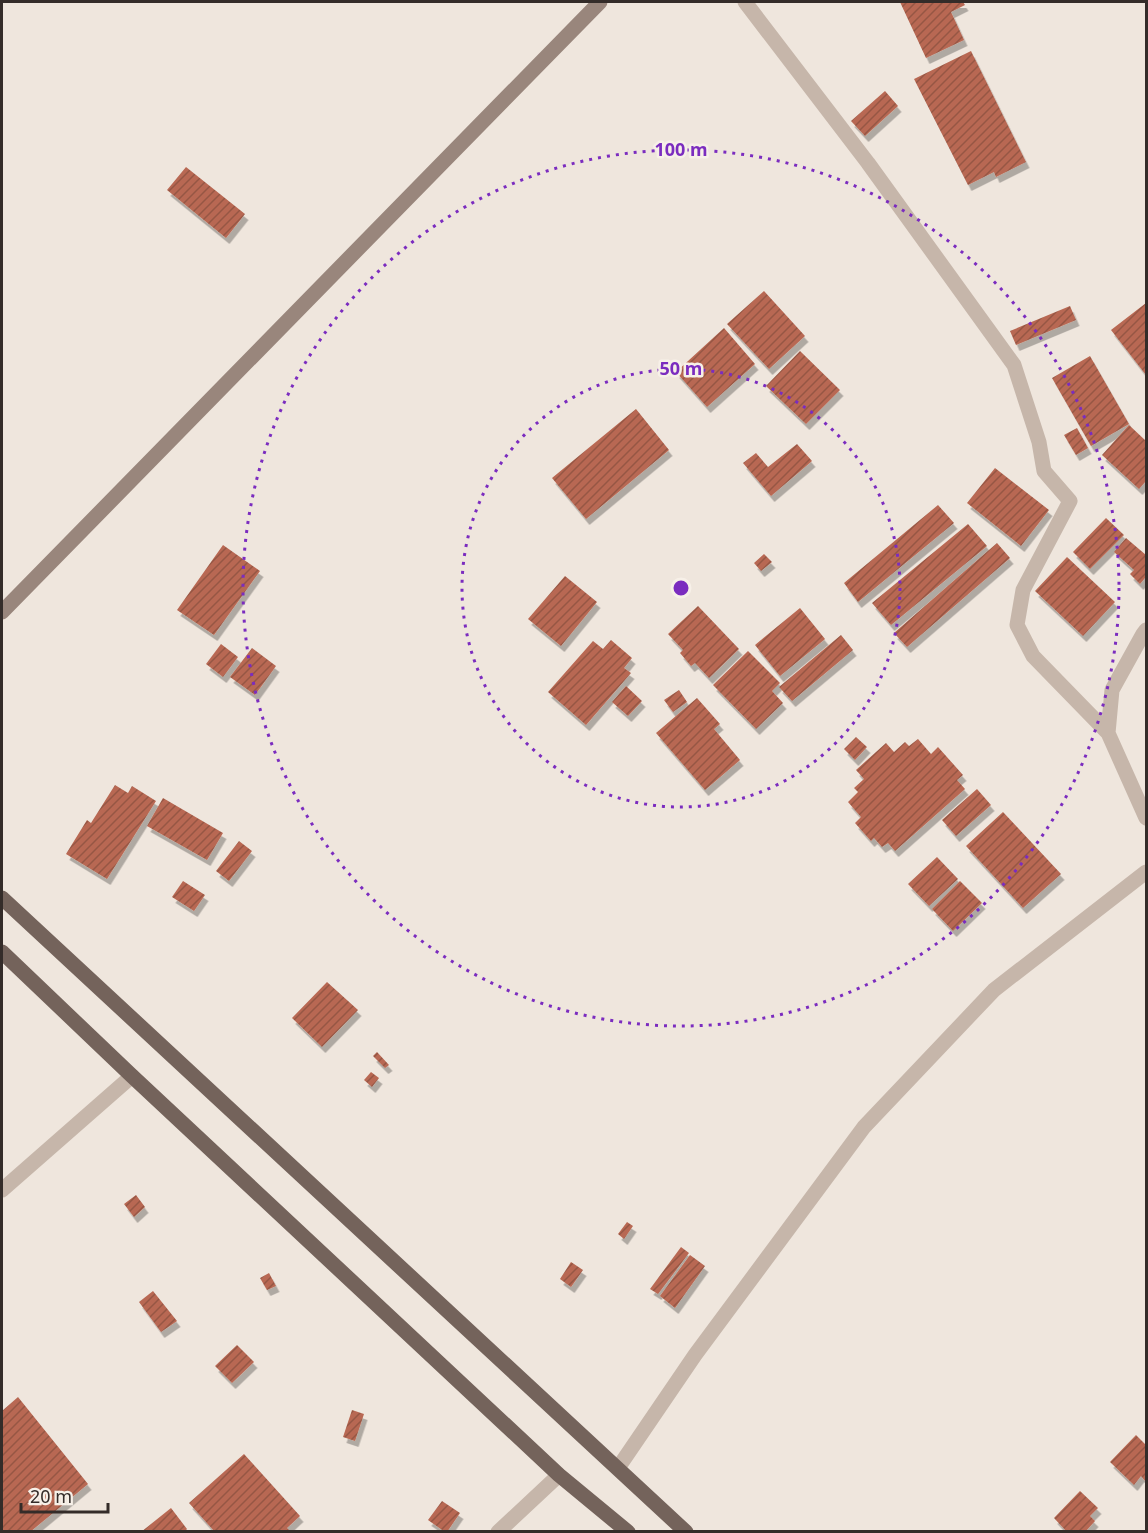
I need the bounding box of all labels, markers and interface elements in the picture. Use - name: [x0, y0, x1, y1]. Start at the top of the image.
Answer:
- text: 100 m: [654, 137, 708, 161]
- text: 50 m: [660, 356, 702, 380]
- centre of rings: [671, 578, 691, 598]
- scale bar: [21, 1476, 108, 1514]
- text: 20 m: [30, 1484, 72, 1508]

